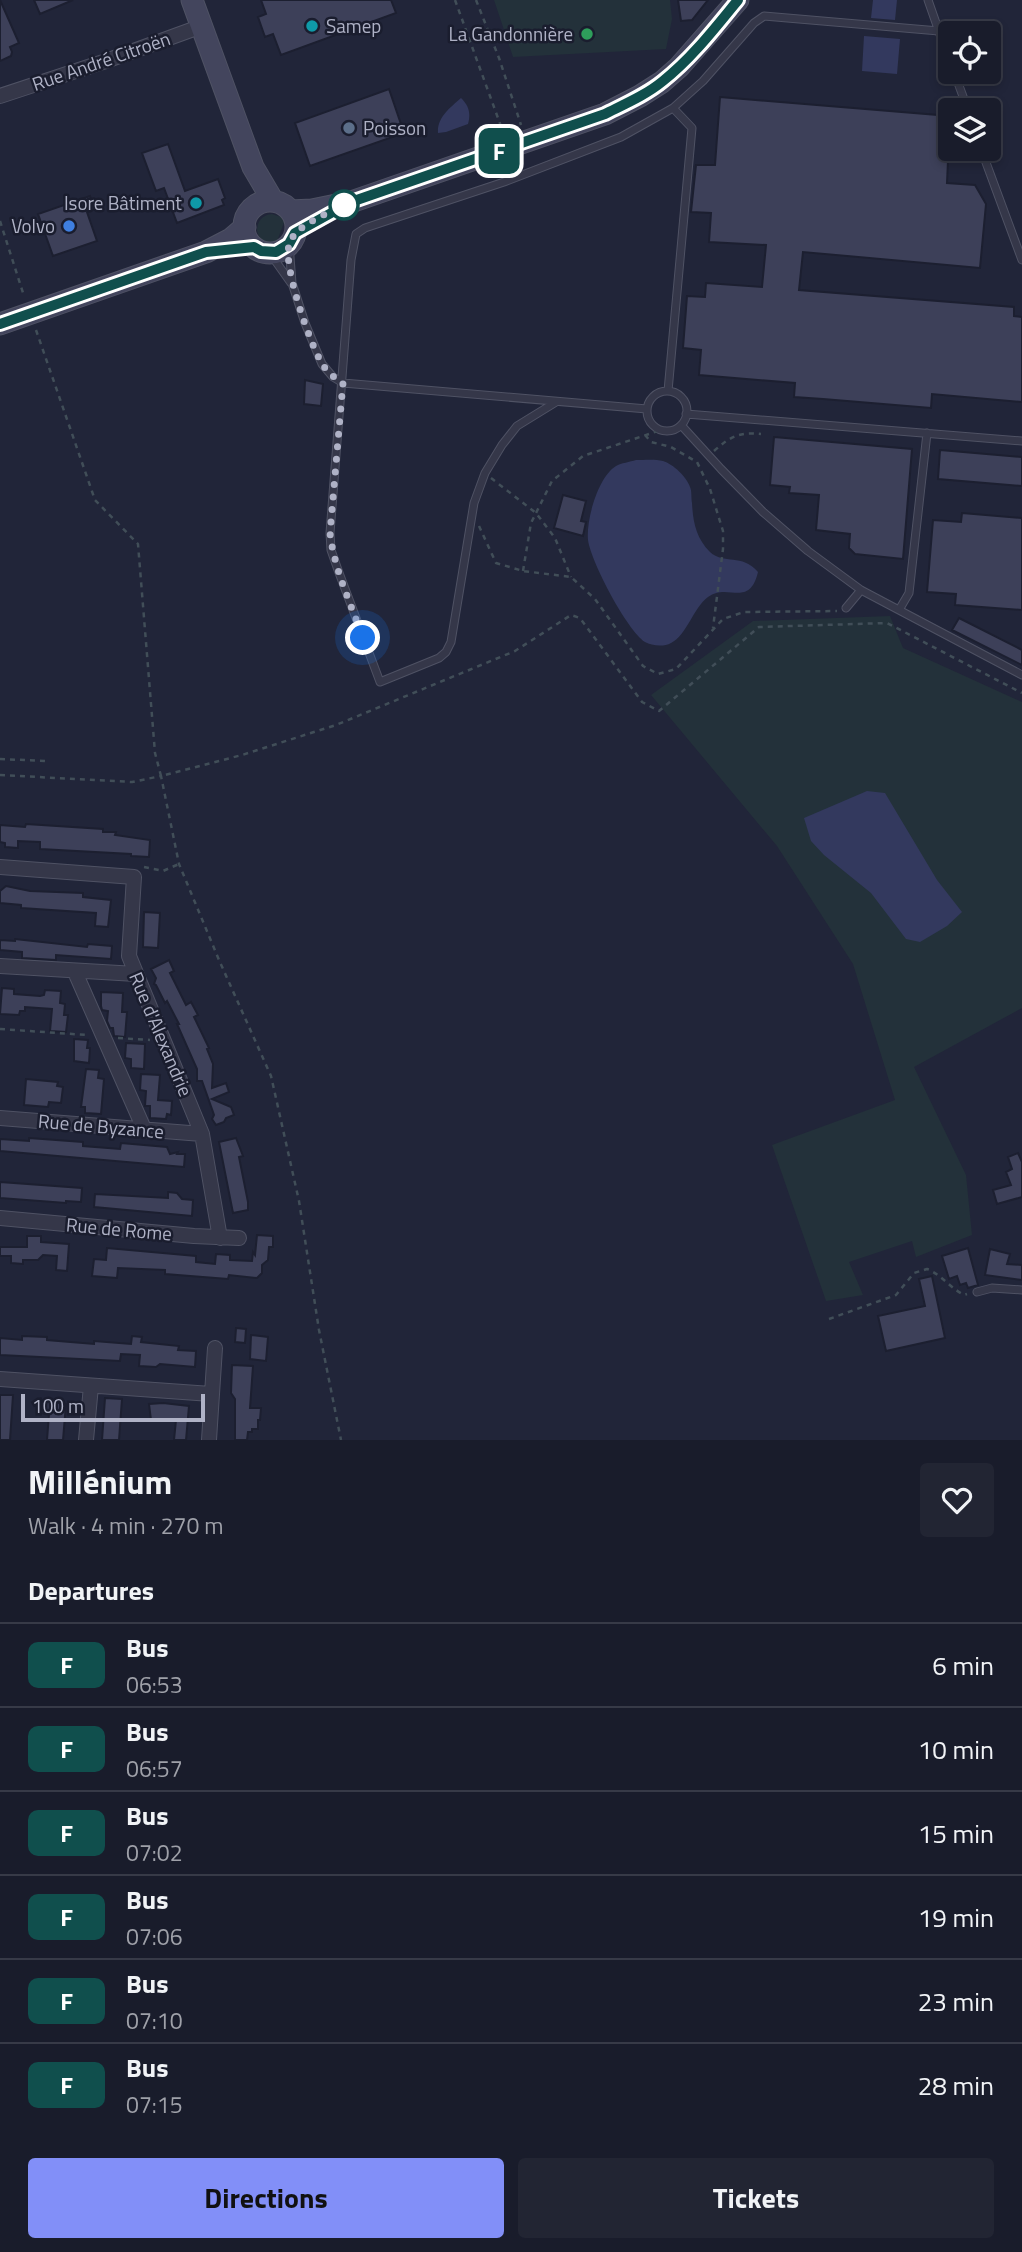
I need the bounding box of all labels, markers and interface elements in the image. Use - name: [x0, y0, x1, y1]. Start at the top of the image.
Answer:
- place label: Samep: [326, 11, 381, 40]
- marker: Samep: [304, 18, 320, 34]
- place label: La Gandonnière: [449, 19, 573, 48]
- map controls: [938, 21, 1001, 161]
- button: locate: [938, 21, 1001, 84]
- street label: Rue André Citroën: [28, 23, 174, 98]
- marker: La Gandonnière: [579, 26, 595, 42]
- button: layers: [938, 98, 1001, 161]
- place label: Poisson: [363, 113, 426, 142]
- marker: Poisson: [341, 120, 357, 136]
- line badge: F: [476, 128, 522, 174]
- text: F: [493, 133, 505, 169]
- place label: Isore Bâtiment: [64, 188, 182, 217]
- unlabelled marker: [329, 190, 359, 220]
- marker: Isore Bâtiment: [188, 195, 204, 211]
- place label: Volvo: [11, 211, 55, 240]
- marker: Volvo: [61, 218, 77, 234]
- your location: [345, 620, 380, 655]
- street label: Rue d'Alexandrie: [122, 967, 201, 1100]
- street label: Rue de Byzance: [37, 1106, 165, 1145]
- street label: Rue de Rome: [65, 1209, 173, 1248]
- scale bar: [21, 1391, 205, 1423]
- text: 100 m: [32, 1391, 84, 1420]
- text: Millénium: [28, 1457, 172, 1507]
- button: heart: [920, 1463, 994, 1537]
- text: Walk · 4 min · 270 m: [28, 1508, 224, 1543]
- text: Departures: [28, 1571, 154, 1610]
- text: Bus: [126, 1628, 168, 1667]
- text: 6 min: [932, 1646, 994, 1685]
- text: F: [60, 1647, 73, 1683]
- text: 06:53: [126, 1667, 183, 1702]
- text: Bus: [126, 1712, 168, 1751]
- text: 10 min: [918, 1730, 994, 1769]
- text: F: [60, 1731, 73, 1767]
- text: 06:57: [126, 1751, 183, 1786]
- text: Bus: [126, 1796, 168, 1835]
- text: 15 min: [918, 1814, 994, 1853]
- text: F: [60, 1815, 73, 1851]
- text: 07:02: [126, 1835, 183, 1870]
- text: Bus: [126, 1880, 168, 1919]
- text: 19 min: [918, 1898, 994, 1937]
- text: F: [60, 1899, 73, 1935]
- text: 07:06: [126, 1919, 183, 1954]
- text: Bus: [126, 1964, 168, 2003]
- text: 23 min: [918, 1982, 994, 2021]
- text: F: [60, 1983, 73, 2019]
- text: 07:10: [126, 2003, 183, 2038]
- text: Bus: [126, 2048, 168, 2087]
- text: 28 min: [918, 2066, 994, 2105]
- text: F: [60, 2067, 73, 2103]
- text: 07:15: [126, 2087, 183, 2122]
- button: Directions: [28, 2158, 504, 2238]
- button: Tickets: [518, 2158, 994, 2238]

